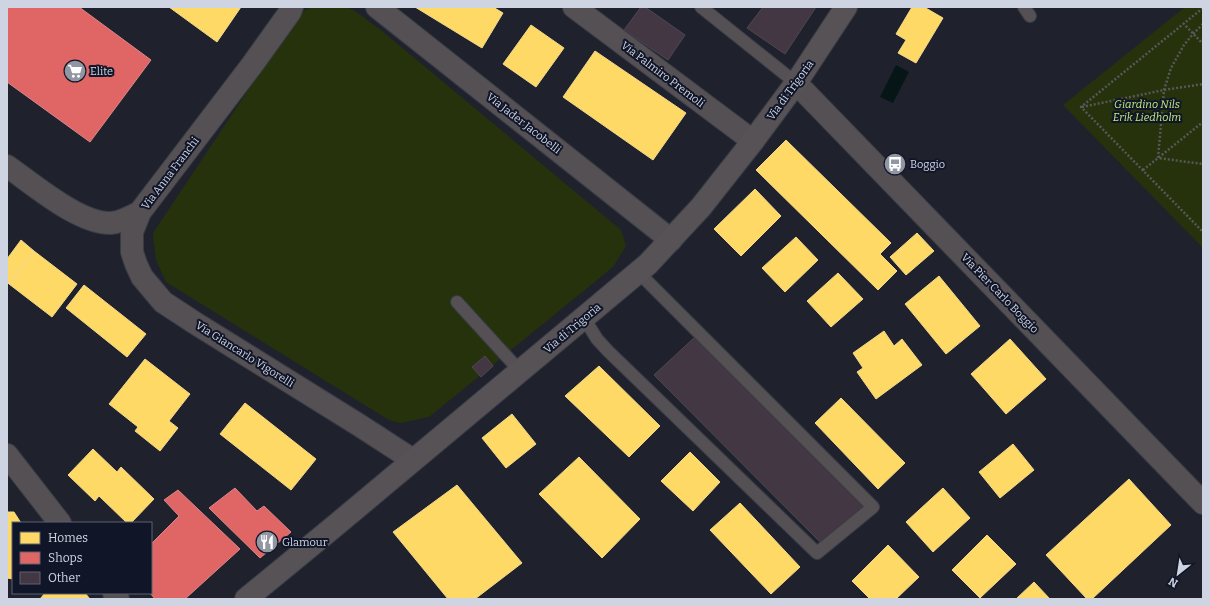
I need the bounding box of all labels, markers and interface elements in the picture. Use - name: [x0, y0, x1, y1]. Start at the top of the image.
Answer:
- street label: Via Palmiro Premoli: [618, 39, 708, 110]
- supermarket icon: Elite: [62, 58, 88, 84]
- street label: Via di Trigoria: [764, 58, 816, 123]
- place label: Elite: [90, 65, 113, 78]
- street label: Via Jader Jacobelli: [484, 90, 564, 157]
- park label: Giardino Nils Erik Liedholm: [1113, 98, 1181, 124]
- street label: Via Anna Franchi: [139, 134, 202, 212]
- bus stop icon: Boggio: [882, 151, 908, 177]
- place label: Boggio: [910, 158, 945, 171]
- street label: Via Pier Carlo Boggio: [958, 251, 1041, 336]
- street label: Via di Trigoria: [541, 301, 604, 356]
- street label: Via Giancarlo Vigorelli: [193, 319, 297, 390]
- legend: [12, 522, 152, 594]
- restaurant icon: Glamour: [254, 529, 280, 555]
- text: Homes: [48, 531, 88, 545]
- place label: Glamour: [282, 536, 328, 549]
- text: Shops: [48, 551, 83, 565]
- north arrow: [1158, 554, 1198, 594]
- text: Other: [48, 571, 81, 585]
- text: N: [1166, 574, 1180, 590]

